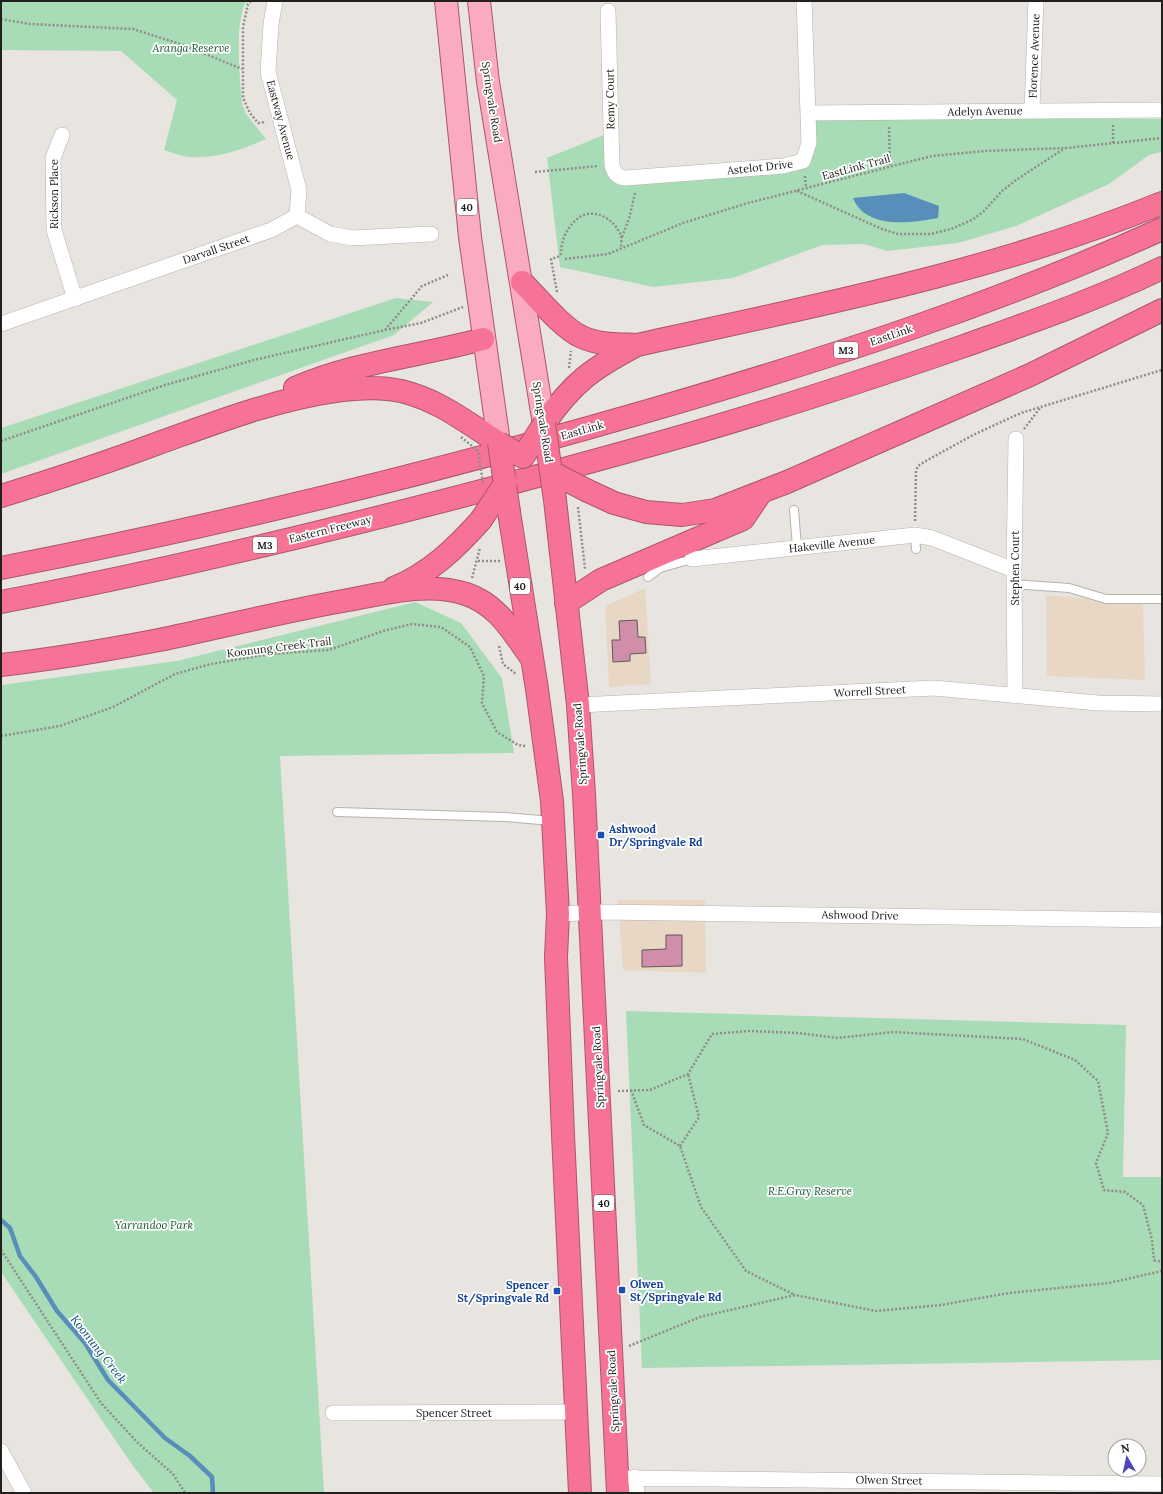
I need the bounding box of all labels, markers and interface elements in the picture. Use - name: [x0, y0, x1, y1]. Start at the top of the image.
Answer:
- street label: Florence Avenue: [1026, 13, 1042, 99]
- park label: Aranga Reserve: [151, 41, 230, 55]
- street label: Springvale Road: [479, 60, 505, 144]
- street label: Remy Court: [602, 68, 618, 130]
- street label: Eastway Avenue: [264, 78, 298, 162]
- street label: Adelyn Avenue: [946, 103, 1023, 119]
- street label: EastLink Trail: [820, 151, 892, 183]
- street label: Astelot Drive: [725, 157, 794, 178]
- street label: Rickson Place: [47, 159, 61, 229]
- road number: 40: [457, 199, 477, 215]
- street label: Darvall Street: [181, 231, 252, 267]
- street label: EastLink: [868, 321, 914, 349]
- road number: M3: [834, 342, 858, 358]
- street label: Springvale Road: [530, 380, 556, 464]
- street label: EastLink: [559, 417, 605, 443]
- street label: Eastern Freeway: [287, 512, 373, 546]
- street label: Stephen Court: [1008, 530, 1022, 605]
- street label: Hakeville Avenue: [788, 533, 876, 555]
- road number: M3: [253, 537, 277, 553]
- road number: 40: [510, 578, 530, 594]
- street label: Koonung Creek Trail: [226, 634, 332, 660]
- street label: Worrell Street: [833, 682, 907, 700]
- street label: Springvale Road: [570, 702, 590, 785]
- place label: Ashwood Dr/Springvale Rd: [609, 822, 703, 850]
- marker: Ashwood Dr/Springvale Rd: [596, 830, 606, 840]
- street label: Ashwood Drive: [820, 907, 899, 923]
- street label: Springvale Road: [589, 1025, 607, 1108]
- park label: R.E.Gray Reserve: [768, 1184, 852, 1198]
- road number: 40: [594, 1195, 614, 1211]
- park label: Yarrandoo Park: [115, 1218, 193, 1232]
- place label: Olwen St/Springvale Rd: [630, 1277, 722, 1305]
- place label: Spencer St/Springvale Rd: [457, 1278, 550, 1306]
- marker: Olwen St/Springvale Rd: [617, 1285, 627, 1295]
- marker: Spencer St/Springvale Rd: [552, 1286, 562, 1296]
- water label: Koonung Creek: [68, 1312, 130, 1386]
- street label: Springvale Road: [604, 1349, 622, 1432]
- street label: Spencer Street: [416, 1406, 493, 1420]
- north arrow: [1107, 1438, 1147, 1478]
- text: N: [1120, 1440, 1131, 1456]
- street label: Olwen Street: [855, 1472, 923, 1488]

